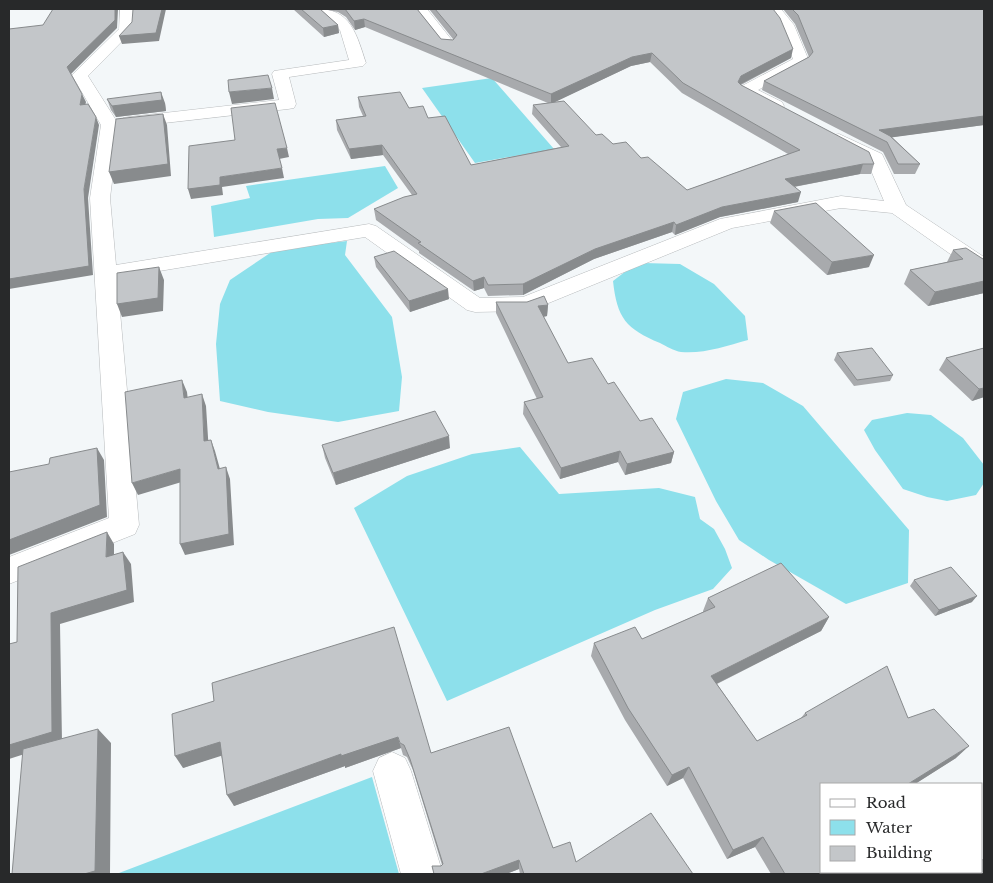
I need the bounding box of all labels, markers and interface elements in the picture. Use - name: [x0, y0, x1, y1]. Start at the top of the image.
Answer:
- legend: [820, 783, 983, 873]
- text: Road: [866, 793, 906, 812]
- text: Water: [865, 818, 913, 837]
- text: Building: [866, 843, 933, 862]

